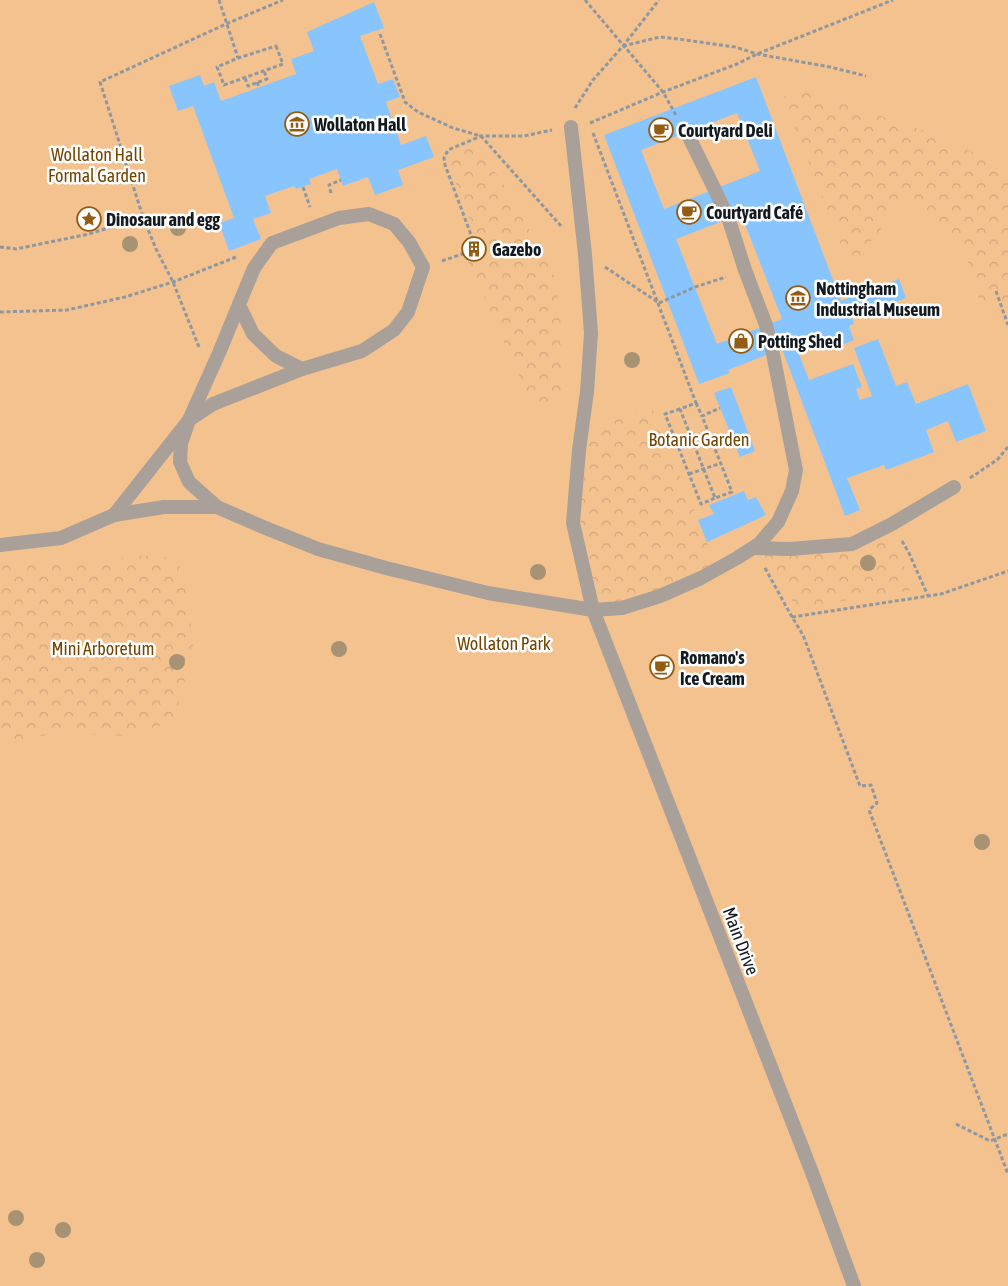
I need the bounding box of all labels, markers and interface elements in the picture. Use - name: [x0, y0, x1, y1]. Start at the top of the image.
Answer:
- museum icon: Wollaton Hall: [284, 111, 310, 137]
- place label: Wollaton Hall: [313, 114, 406, 135]
- cafe icon: Courtyard Deli: [648, 117, 674, 143]
- place label: Courtyard Deli: [678, 120, 773, 141]
- park label: Wollaton Hall Formal Garden: [48, 144, 146, 186]
- cafe icon: Courtyard Café: [676, 199, 702, 225]
- place label: Courtyard Café: [706, 202, 803, 223]
- place icon: Dinosaur and egg: [76, 206, 102, 232]
- place label: Dinosaur and egg: [106, 209, 220, 230]
- building icon: Gazebo: [461, 236, 487, 262]
- place label: Gazebo: [492, 239, 541, 260]
- place label: Nottingham Industrial Museum: [816, 278, 940, 320]
- museum icon: Nottingham Industrial Museum: [785, 285, 811, 311]
- shop icon: Potting Shed: [728, 328, 754, 354]
- place label: Potting Shed: [758, 331, 841, 352]
- park label: Botanic Garden: [648, 429, 750, 450]
- park label: Wollaton Park: [457, 633, 551, 654]
- park label: Mini Arboretum: [52, 638, 154, 659]
- place label: Romano's Ice Cream: [680, 647, 745, 689]
- cafe icon: Romano's Ice Cream: [649, 654, 675, 680]
- street label: Main Drive: [719, 904, 763, 978]

